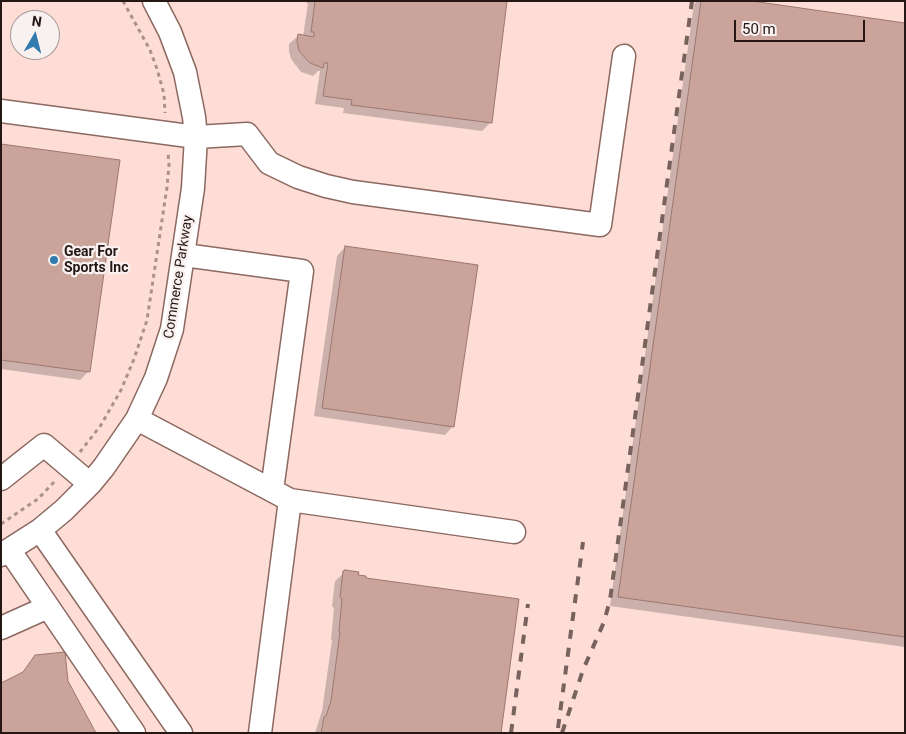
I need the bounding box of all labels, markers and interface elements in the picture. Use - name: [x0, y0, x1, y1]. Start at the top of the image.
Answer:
- north arrow: [10, 10, 60, 60]
- scale bar: [736, 10, 867, 42]
- text: N: [31, 13, 43, 30]
- text: 50 m: [742, 20, 776, 38]
- street label: Commerce Parkway: [161, 214, 197, 340]
- place label: Gear For Sports Inc: [64, 244, 129, 276]
- marker: Gear For Sports Inc: [48, 254, 60, 266]

